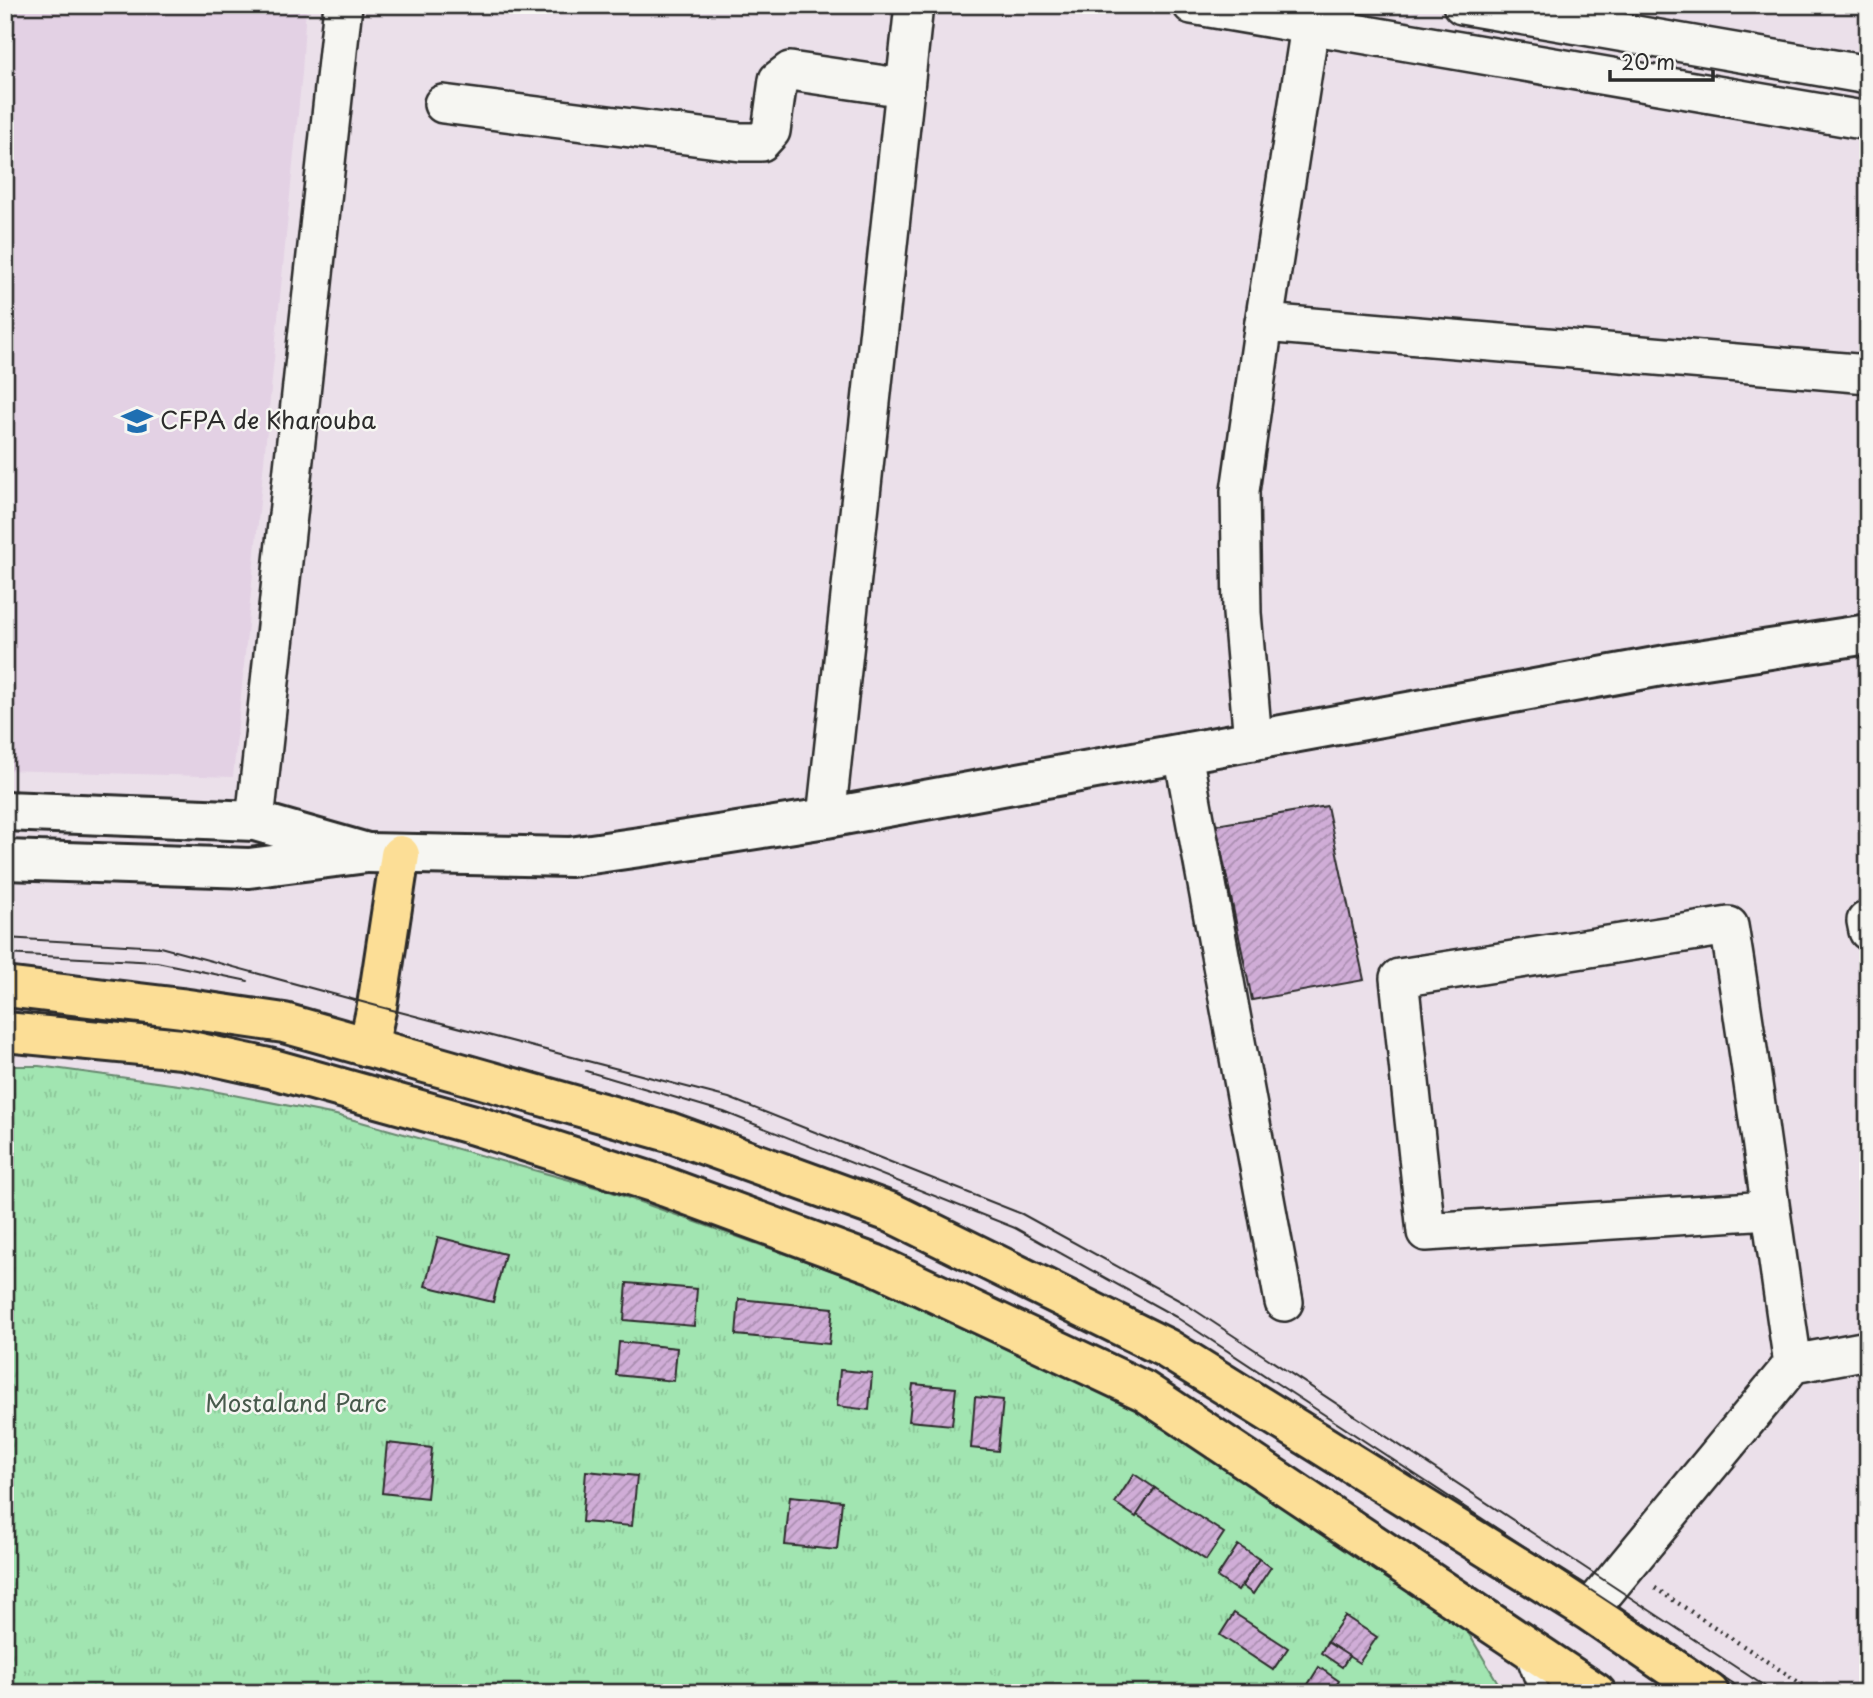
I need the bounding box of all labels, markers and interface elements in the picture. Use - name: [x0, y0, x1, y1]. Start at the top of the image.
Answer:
- scale bar: [1610, 38, 1714, 82]
- text: 20 m: [1621, 45, 1675, 77]
- place label: CFPA de Kharouba: [160, 401, 376, 437]
- school or university icon: CFPA de Kharouba: [120, 404, 154, 438]
- park label: Mostaland Parc: [205, 1384, 387, 1420]

